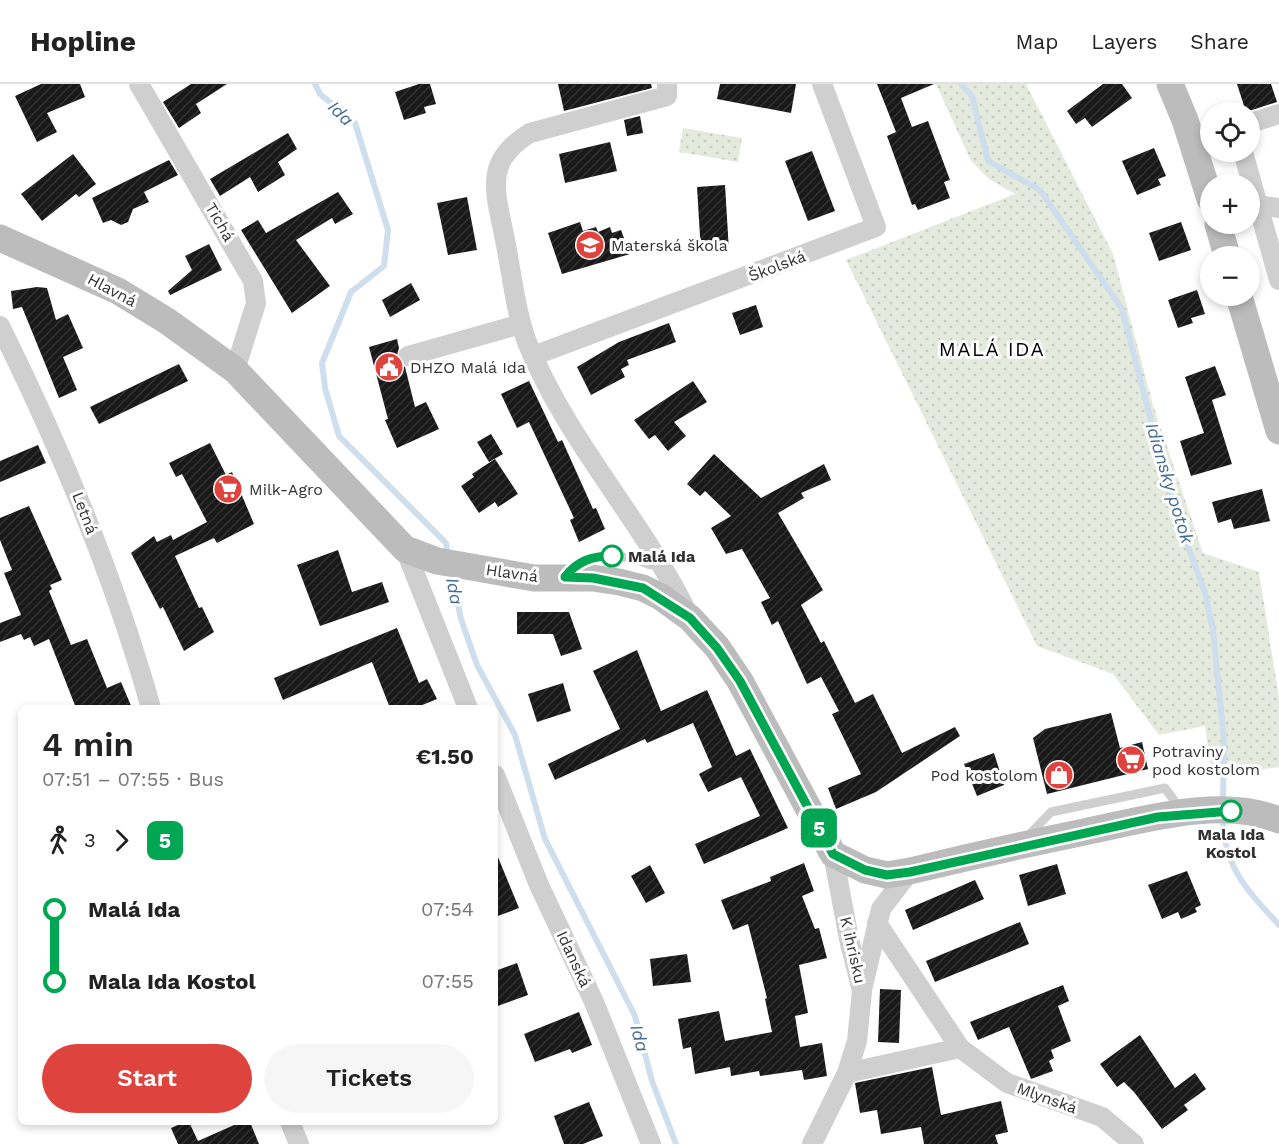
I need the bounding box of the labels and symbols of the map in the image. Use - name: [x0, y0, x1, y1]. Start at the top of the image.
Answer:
- water label: Ida: [324, 96, 358, 130]
- street label: Tichá: [201, 199, 239, 245]
- school or university icon: Materská škola: [574, 229, 606, 261]
- place label: Materská škola: [611, 236, 728, 255]
- street label: Školská: [746, 246, 808, 286]
- street label: Hlavná: [84, 269, 140, 311]
- district label: MALÁ IDA: [939, 337, 1045, 361]
- public building icon: DHZO Malá Ida: [373, 351, 405, 383]
- place label: DHZO Malá Ida: [410, 358, 526, 377]
- water label: Idiansky potok: [1142, 420, 1199, 547]
- supermarket icon: Milk-Agro: [212, 473, 244, 505]
- place label: Milk-Agro: [249, 480, 323, 499]
- street label: Letná: [68, 489, 102, 537]
- marker: Malá Ida: [601, 545, 623, 567]
- place label: Malá Ida: [628, 547, 696, 566]
- street label: Hlavná: [485, 560, 539, 586]
- water label: Ida: [442, 576, 468, 606]
- place label: Potraviny pod kostolom: [1152, 742, 1260, 779]
- supermarket icon: Potraviny pod kostolom: [1115, 744, 1147, 776]
- shop icon: Pod kostolom: [1043, 759, 1075, 791]
- place label: Pod kostolom: [930, 766, 1038, 785]
- marker: Mala Ida Kostol: [1220, 800, 1242, 822]
- line badge: 5: [800, 808, 838, 848]
- place label: Mala Ida Kostol: [1197, 825, 1265, 862]
- street label: K ihrisku: [836, 915, 870, 985]
- street label: Idanská: [553, 928, 595, 990]
- water label: Ida: [626, 1022, 654, 1054]
- street label: Mlynská: [1014, 1078, 1080, 1118]

